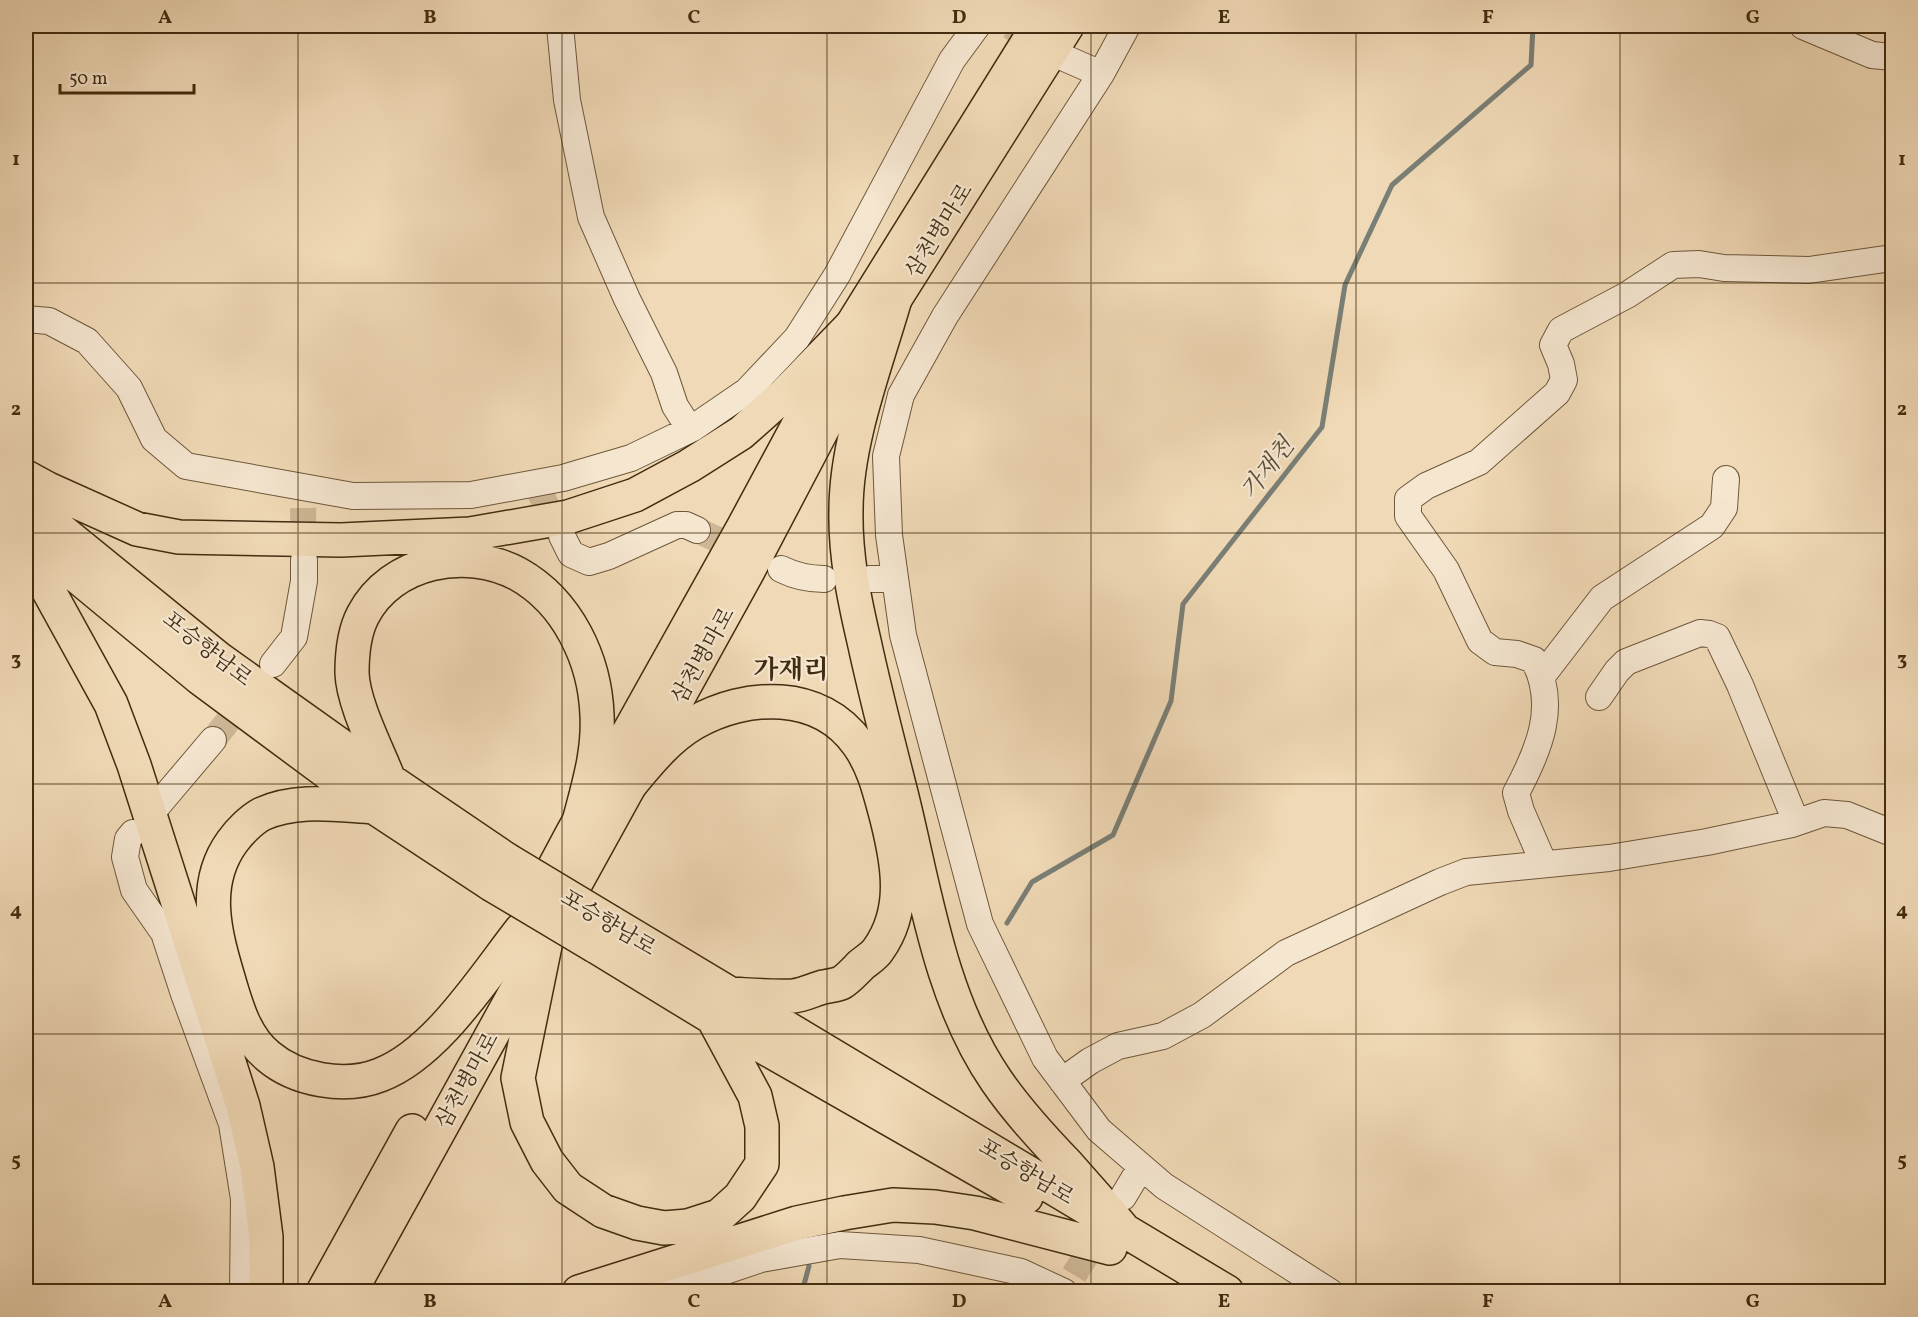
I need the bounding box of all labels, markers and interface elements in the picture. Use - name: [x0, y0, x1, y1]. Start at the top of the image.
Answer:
- text: A: [158, 4, 172, 32]
- text: B: [423, 4, 437, 32]
- text: C: [688, 4, 701, 32]
- text: D: [952, 4, 966, 32]
- text: E: [1218, 4, 1230, 32]
- text: F: [1482, 4, 1494, 32]
- text: G: [1746, 4, 1760, 32]
- scale bar: [60, 57, 194, 95]
- text: 50 m: [69, 67, 108, 92]
- text: 1: [12, 146, 20, 174]
- text: 1: [1898, 146, 1906, 174]
- street label: 삼천병마로: [899, 178, 981, 285]
- text: 2: [11, 396, 21, 424]
- text: 2: [1897, 396, 1907, 424]
- water label: 가재천: [1234, 430, 1304, 507]
- street label: 삼천병마로: [665, 602, 744, 710]
- street label: 포승향남로: [155, 605, 258, 695]
- text: 3: [11, 646, 21, 674]
- text: 3: [1897, 646, 1907, 674]
- district label: 가재리: [753, 653, 829, 689]
- street label: 포승향남로: [554, 883, 661, 965]
- text: 4: [10, 897, 22, 925]
- text: 4: [1896, 897, 1908, 925]
- street label: 삼천병마로: [429, 1027, 508, 1135]
- street label: 포승향남로: [972, 1132, 1079, 1214]
- text: 5: [11, 1147, 21, 1175]
- text: 5: [1897, 1147, 1907, 1175]
- text: A: [158, 1288, 172, 1316]
- text: B: [423, 1288, 437, 1316]
- text: C: [688, 1288, 701, 1316]
- text: D: [952, 1288, 966, 1316]
- text: E: [1218, 1288, 1230, 1316]
- text: F: [1482, 1288, 1494, 1316]
- text: G: [1746, 1288, 1760, 1316]

